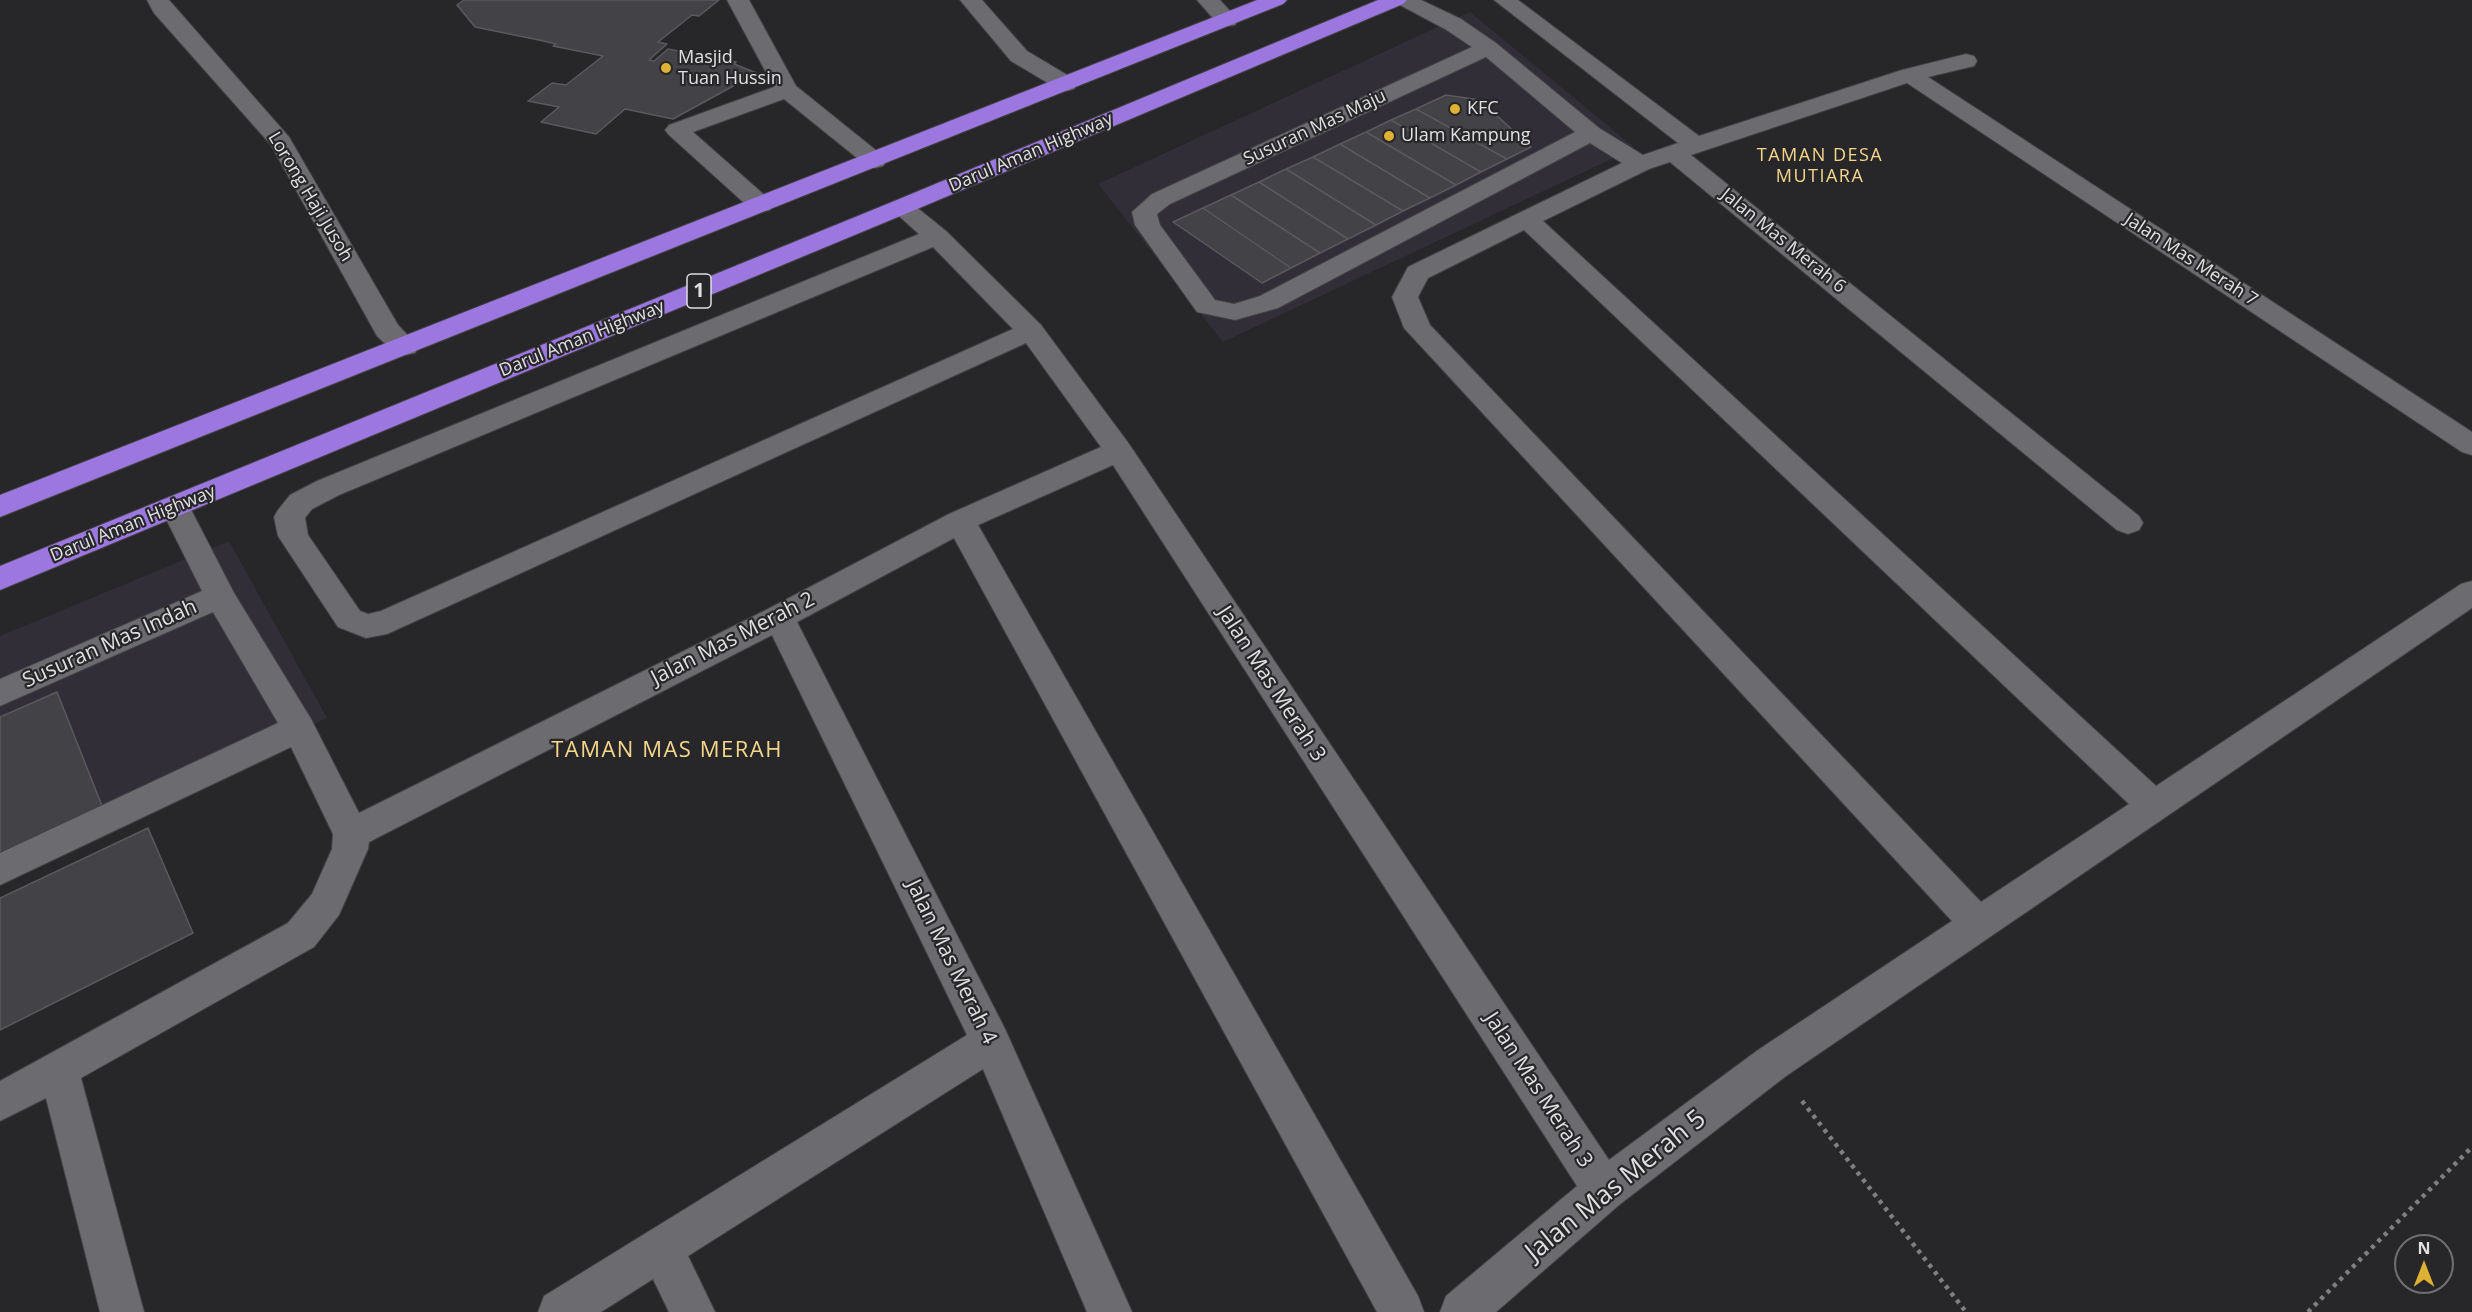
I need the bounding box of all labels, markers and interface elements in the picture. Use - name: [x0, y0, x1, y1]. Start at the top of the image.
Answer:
- place label: Masjid Tuan Hussin: [678, 47, 782, 90]
- marker: Masjid Tuan Hussin: [659, 61, 673, 75]
- street label: Susuran Mas Maju: [1240, 85, 1390, 171]
- place label: KFC: [1467, 98, 1499, 120]
- marker: KFC: [1448, 102, 1462, 116]
- street label: Darul Aman Highway: [946, 109, 1116, 197]
- place label: Ulam Kampung: [1401, 125, 1531, 147]
- street label: Lorong Haji Jusoh: [263, 128, 357, 266]
- marker: Ulam Kampung: [1382, 129, 1396, 143]
- district label: TAMAN DESA MUTIARA: [1757, 145, 1883, 188]
- street label: Jalan Mas Merah 6: [1716, 184, 1850, 298]
- street label: Jalan Mas Merah 7: [2120, 209, 2262, 311]
- road number: 1: [687, 274, 711, 308]
- street label: Darul Aman Highway: [496, 296, 668, 382]
- street label: Darul Aman Highway: [47, 481, 219, 567]
- street label: Jalan Mas Merah 2: [647, 587, 819, 691]
- street label: Susuran Mas Indah: [19, 594, 201, 694]
- street label: Jalan Mas Merah 3: [1211, 602, 1331, 766]
- district label: TAMAN MAS MERAH: [551, 738, 783, 764]
- street label: Jalan Mas Merah 4: [900, 876, 1002, 1048]
- street label: Jalan Mas Merah 3: [1478, 1008, 1598, 1172]
- street label: Jalan Mas Merah 5: [1520, 1104, 1712, 1268]
- north arrow: [2394, 1234, 2454, 1294]
- text: N: [2417, 1237, 2431, 1259]

